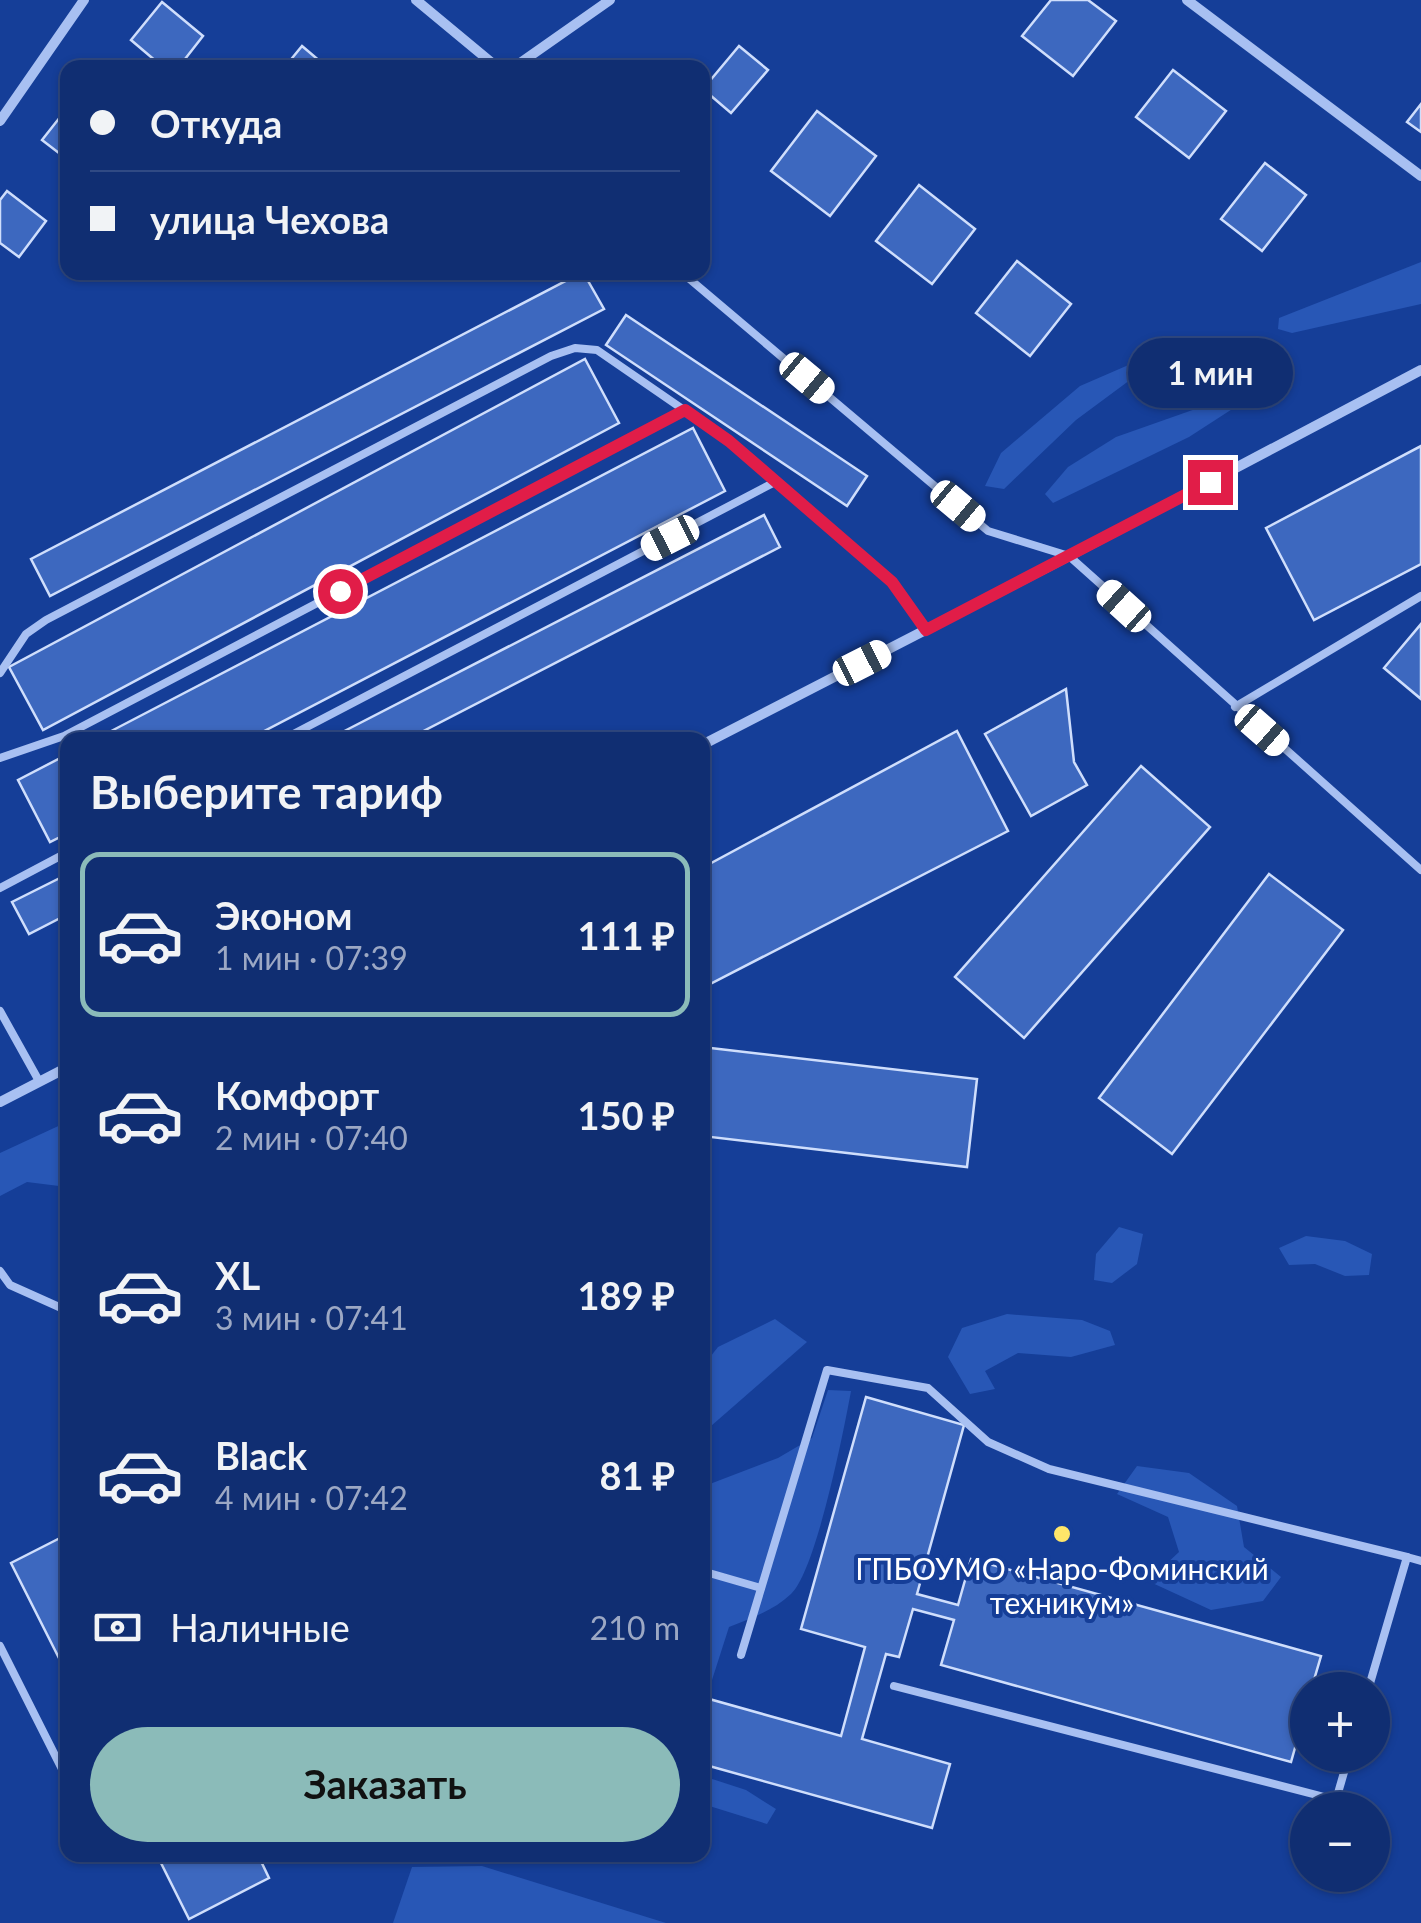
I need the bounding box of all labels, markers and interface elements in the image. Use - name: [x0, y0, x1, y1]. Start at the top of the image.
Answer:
- text: Откуда: [150, 100, 282, 146]
- text: улица Чехова: [150, 196, 389, 242]
- callout: 1 мин: [1128, 337, 1292, 407]
- car: [774, 347, 840, 409]
- text: 1 мин: [1167, 353, 1254, 392]
- route end: [1188, 460, 1233, 505]
- car: [925, 475, 991, 537]
- car: [636, 511, 704, 565]
- route start: [318, 569, 363, 614]
- car: [1092, 575, 1156, 637]
- car: [828, 636, 896, 690]
- car: [1230, 699, 1294, 761]
- text: Выберите тариф: [90, 765, 443, 819]
- icon: car: [95, 890, 185, 980]
- text: Эконом: [215, 892, 353, 938]
- text: 111 ₽: [578, 912, 675, 958]
- text: 1 мин · 07:39: [215, 938, 408, 977]
- icon: car: [95, 1070, 185, 1160]
- text: Комфорт: [215, 1072, 379, 1118]
- text: 150 ₽: [578, 1092, 675, 1138]
- text: 2 мин · 07:40: [215, 1118, 408, 1157]
- icon: car: [95, 1250, 185, 1340]
- text: XL: [215, 1252, 260, 1298]
- text: 189 ₽: [578, 1272, 675, 1318]
- text: 3 мин · 07:41: [215, 1298, 408, 1337]
- icon: car: [95, 1430, 185, 1520]
- text: Black: [215, 1432, 307, 1478]
- text: 81 ₽: [600, 1452, 675, 1498]
- text: 4 мин · 07:42: [215, 1478, 408, 1517]
- marker: ГПБОУМО «Наро-Фоминский техникум»: [1051, 1523, 1073, 1545]
- place label: ГПБОУМО «Наро-Фоминский техникум»: [855, 1550, 1269, 1620]
- icon: cash: [90, 1600, 145, 1655]
- text: Наличные: [170, 1604, 350, 1650]
- text: 210 m: [590, 1608, 680, 1647]
- map controls: [1290, 1672, 1390, 1892]
- button: +: [1290, 1672, 1390, 1772]
- button: Заказать: [90, 1727, 680, 1842]
- button: −: [1290, 1792, 1390, 1892]

